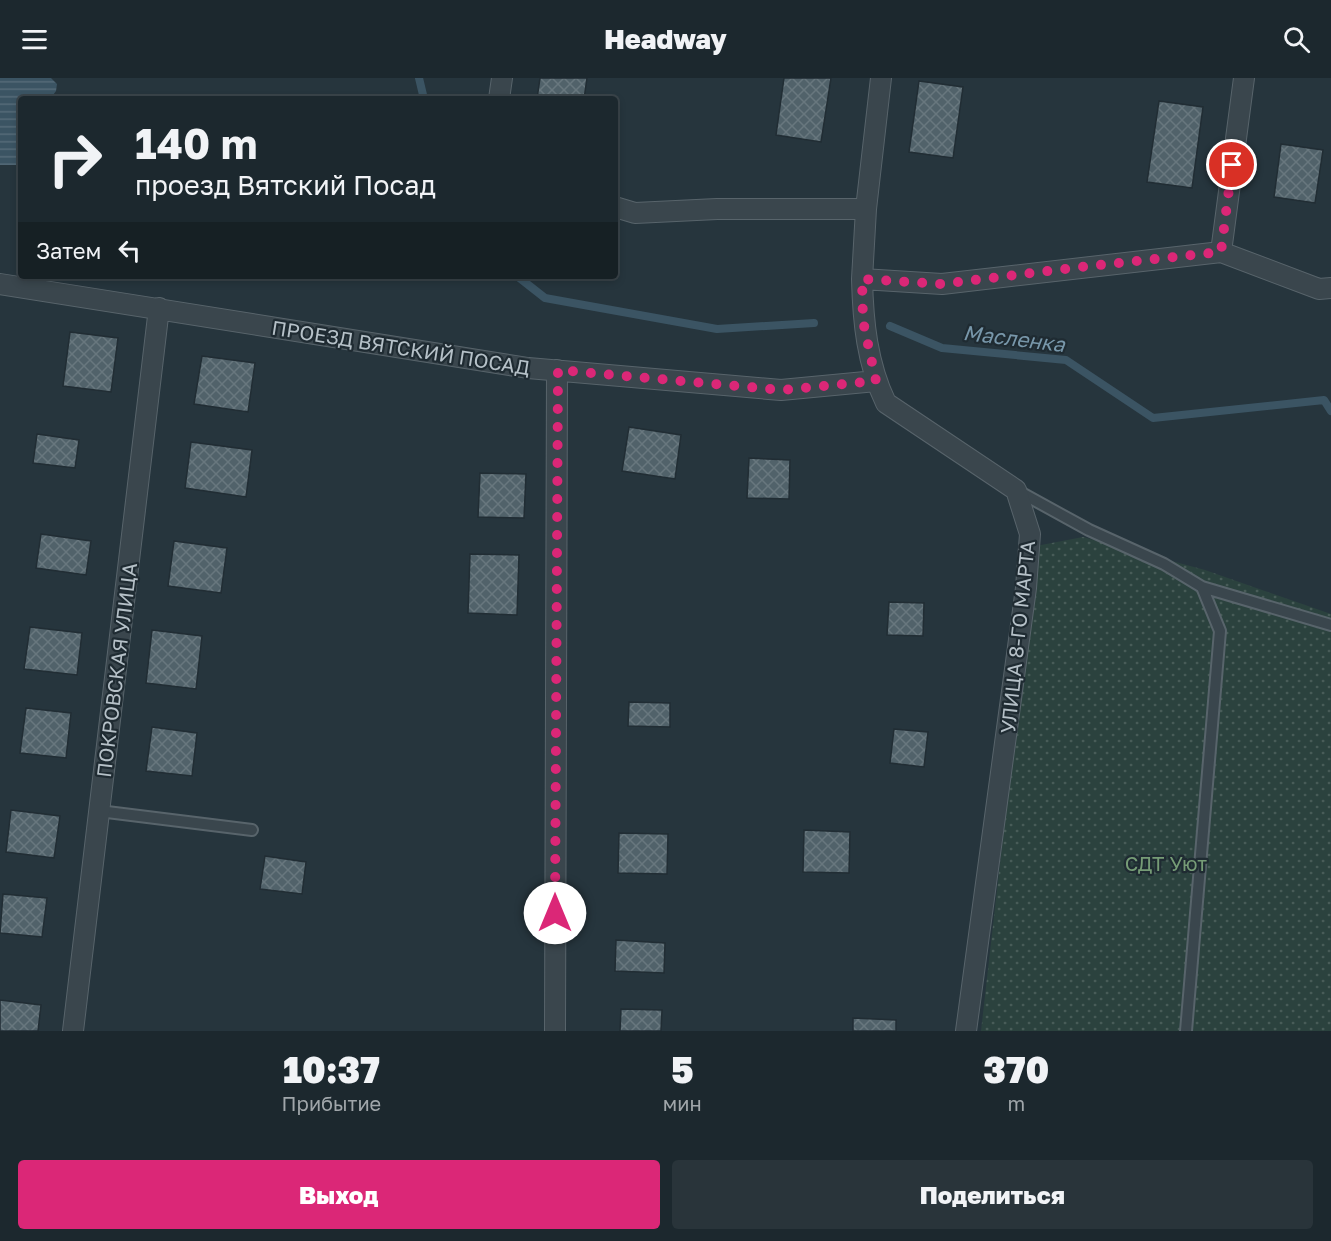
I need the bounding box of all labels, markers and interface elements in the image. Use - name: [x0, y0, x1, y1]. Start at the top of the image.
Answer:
- icon: menu: [18, 23, 51, 56]
- text: Headway: [604, 23, 727, 55]
- icon: search: [1280, 23, 1313, 56]
- text: 140 m: [135, 118, 257, 168]
- icon: right: [36, 120, 114, 198]
- pin: [1206, 139, 1257, 190]
- icon: arrive: [1215, 148, 1248, 181]
- text: проезд Вятский Посад: [135, 169, 436, 201]
- icon: left: [113, 234, 146, 267]
- text: Затем: [36, 237, 101, 264]
- street label: ПРОЕЗД ВЯТСКИЙ ПОСАД: [270, 315, 532, 379]
- water label: Масленка: [962, 319, 1068, 357]
- street label: УЛИЦА 8-ГО МАРТА: [995, 539, 1039, 735]
- street label: ПОКРОВСКАЯ УЛИЦА: [91, 561, 141, 779]
- park label: СДТ Уют: [1125, 851, 1207, 875]
- position arrow: [523, 881, 587, 945]
- text: 10:37: [283, 1048, 380, 1091]
- text: 5: [671, 1048, 694, 1091]
- text: 370: [983, 1048, 1049, 1091]
- text: Прибытие: [282, 1091, 381, 1115]
- text: мин: [663, 1091, 702, 1115]
- text: m: [1007, 1091, 1025, 1115]
- button: Выход: [18, 1160, 660, 1229]
- button: Поделиться: [672, 1160, 1313, 1229]

